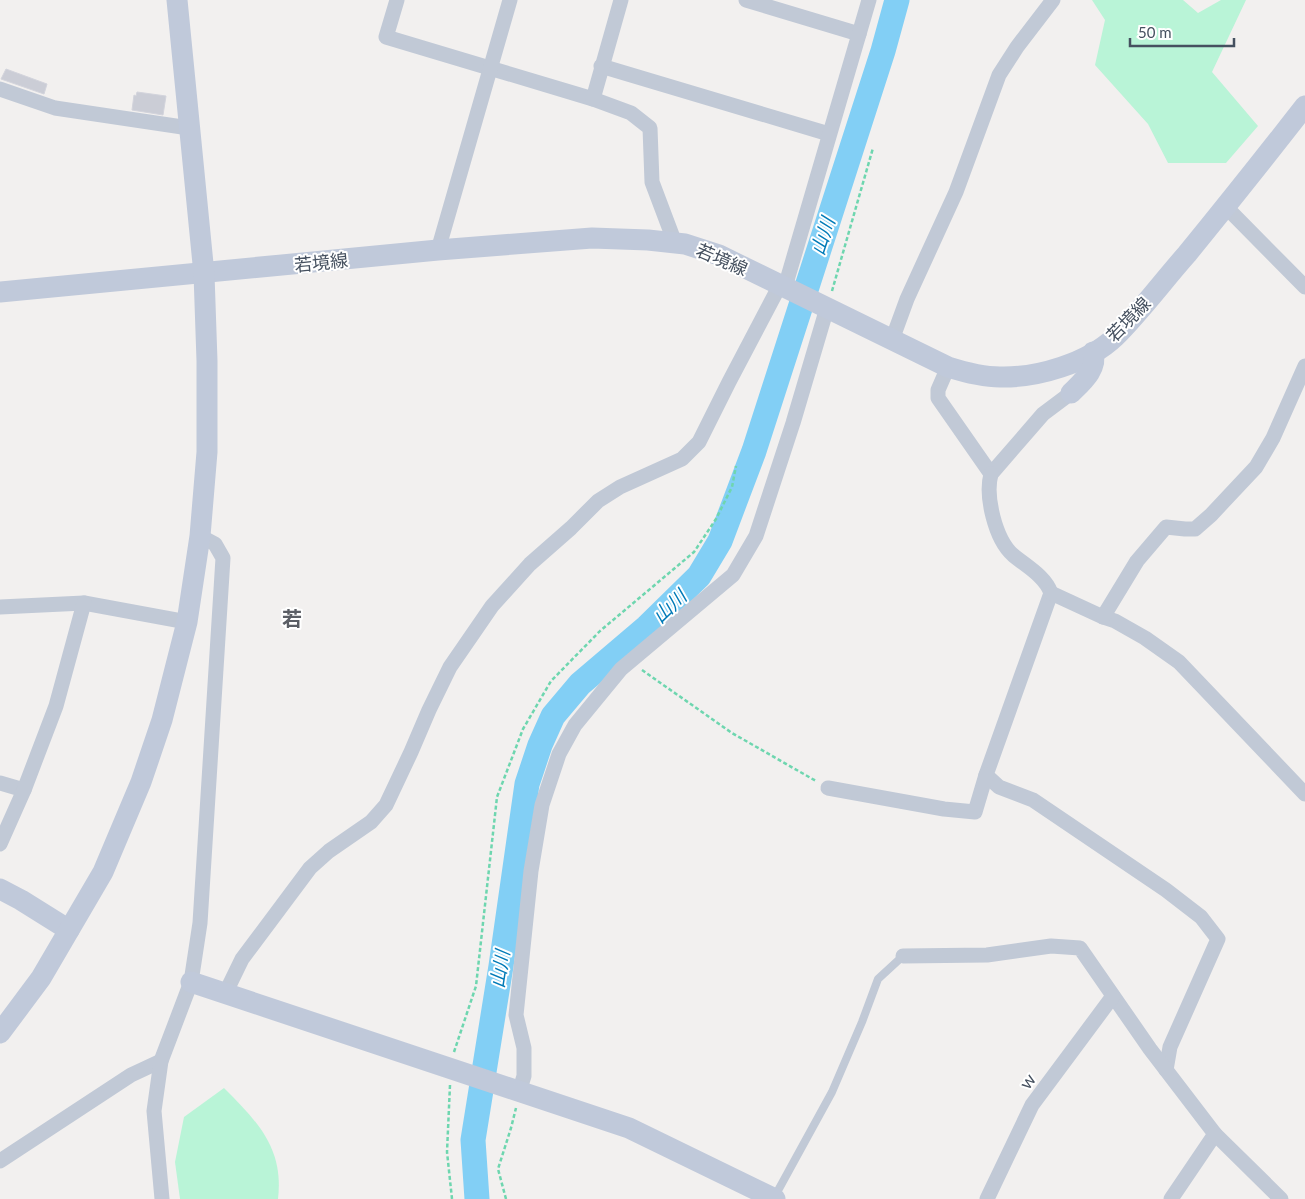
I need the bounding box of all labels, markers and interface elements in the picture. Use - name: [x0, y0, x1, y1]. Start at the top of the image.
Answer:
- scale bar: [1130, 15, 1234, 47]
- text: 50 m: [1138, 23, 1172, 41]
- water label: 山川: [805, 212, 839, 258]
- street label: 若境線: [693, 238, 751, 280]
- street label: 若境線: [293, 248, 349, 276]
- street label: 若境線: [1101, 292, 1155, 346]
- water label: 山川: [647, 583, 692, 627]
- district label: 若: [282, 606, 302, 630]
- water label: 山川: [485, 946, 514, 990]
- street label: w: [1014, 1069, 1040, 1093]

